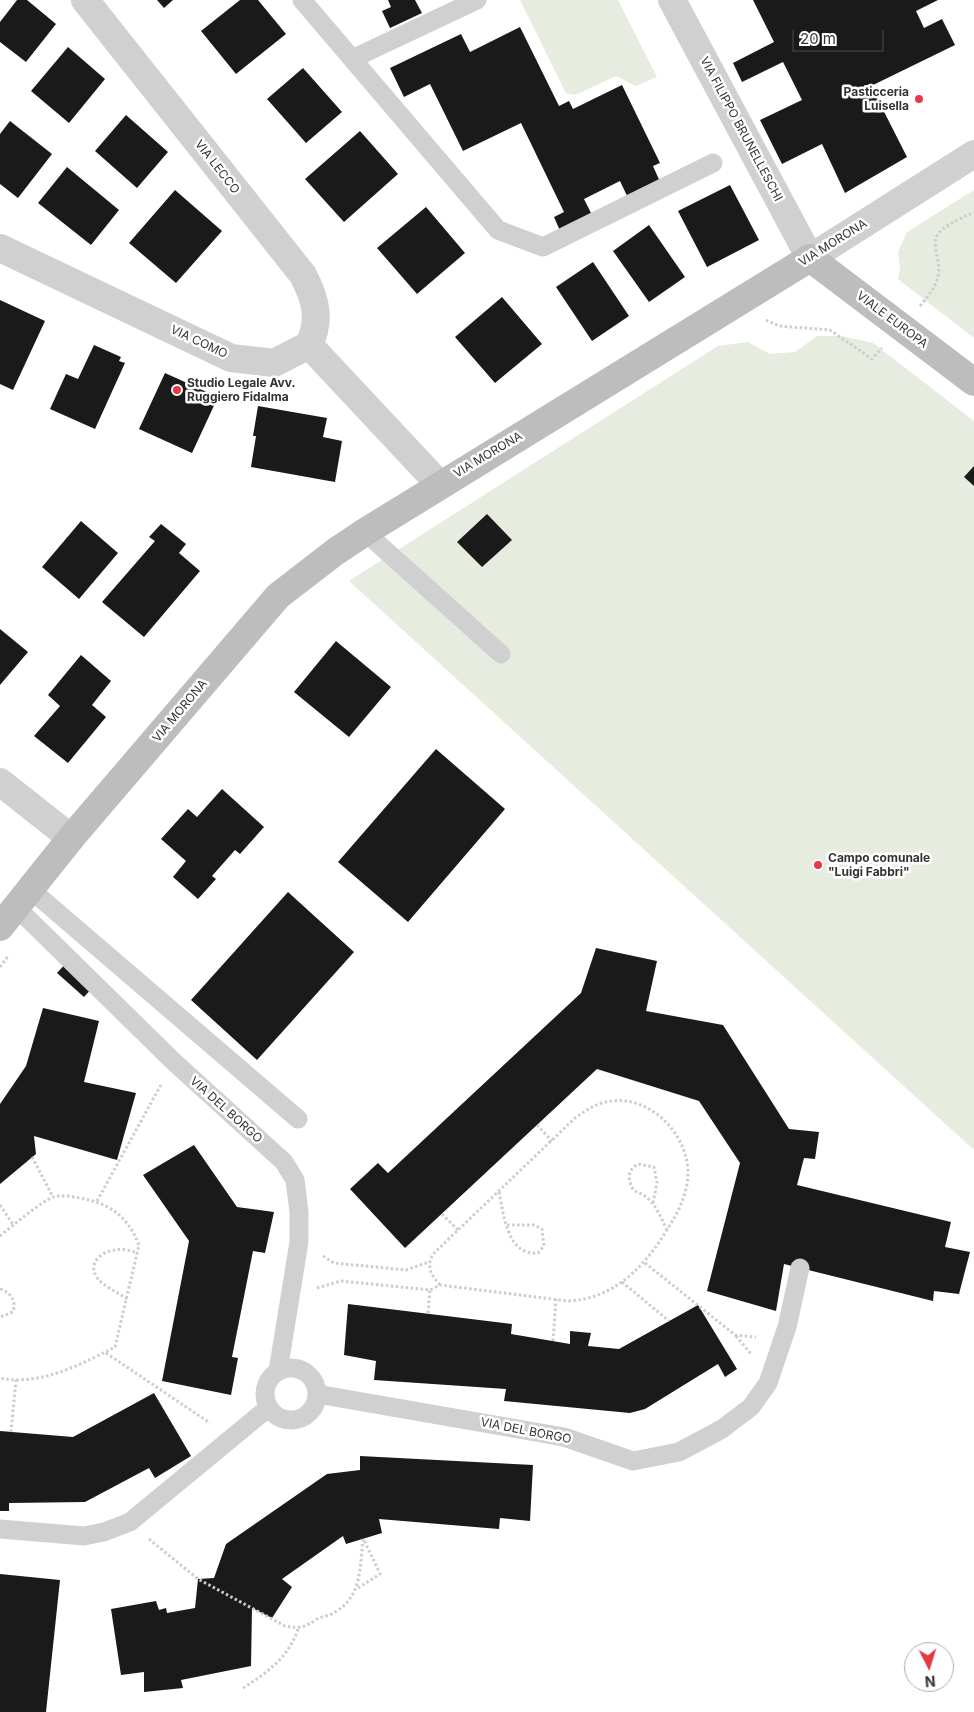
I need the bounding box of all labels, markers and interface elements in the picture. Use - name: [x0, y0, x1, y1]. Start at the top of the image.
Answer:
- scale bar: [794, 20, 886, 52]
- text: 20 m: [800, 29, 836, 48]
- street label: VIA FILIPPO BRUNELLESCHI: [697, 54, 785, 204]
- place label: Pasticceria Luisella: [844, 85, 909, 113]
- marker: Pasticceria Luisella: [913, 93, 925, 105]
- street label: VIA LECCO: [192, 137, 242, 197]
- street label: VIA MORONA: [796, 216, 870, 270]
- street label: VIALE EUROPA: [854, 289, 930, 351]
- street label: VIA COMO: [168, 323, 230, 361]
- place label: Studio Legale Avv. Ruggiero Fidalma: [187, 376, 296, 404]
- marker: Studio Legale Avv. Ruggiero Fidalma: [171, 384, 183, 396]
- street label: VIA MORONA: [451, 429, 525, 481]
- street label: VIA MORONA: [150, 677, 210, 745]
- place label: Campo comunale "Luigi Fabbri": [828, 851, 930, 879]
- marker: Campo comunale "Luigi Fabbri": [812, 859, 824, 871]
- street label: VIA DEL BORGO: [187, 1074, 265, 1146]
- street label: VIA DEL BORGO: [479, 1415, 573, 1447]
- north arrow: [904, 1642, 954, 1692]
- text: N: [924, 1673, 936, 1690]

